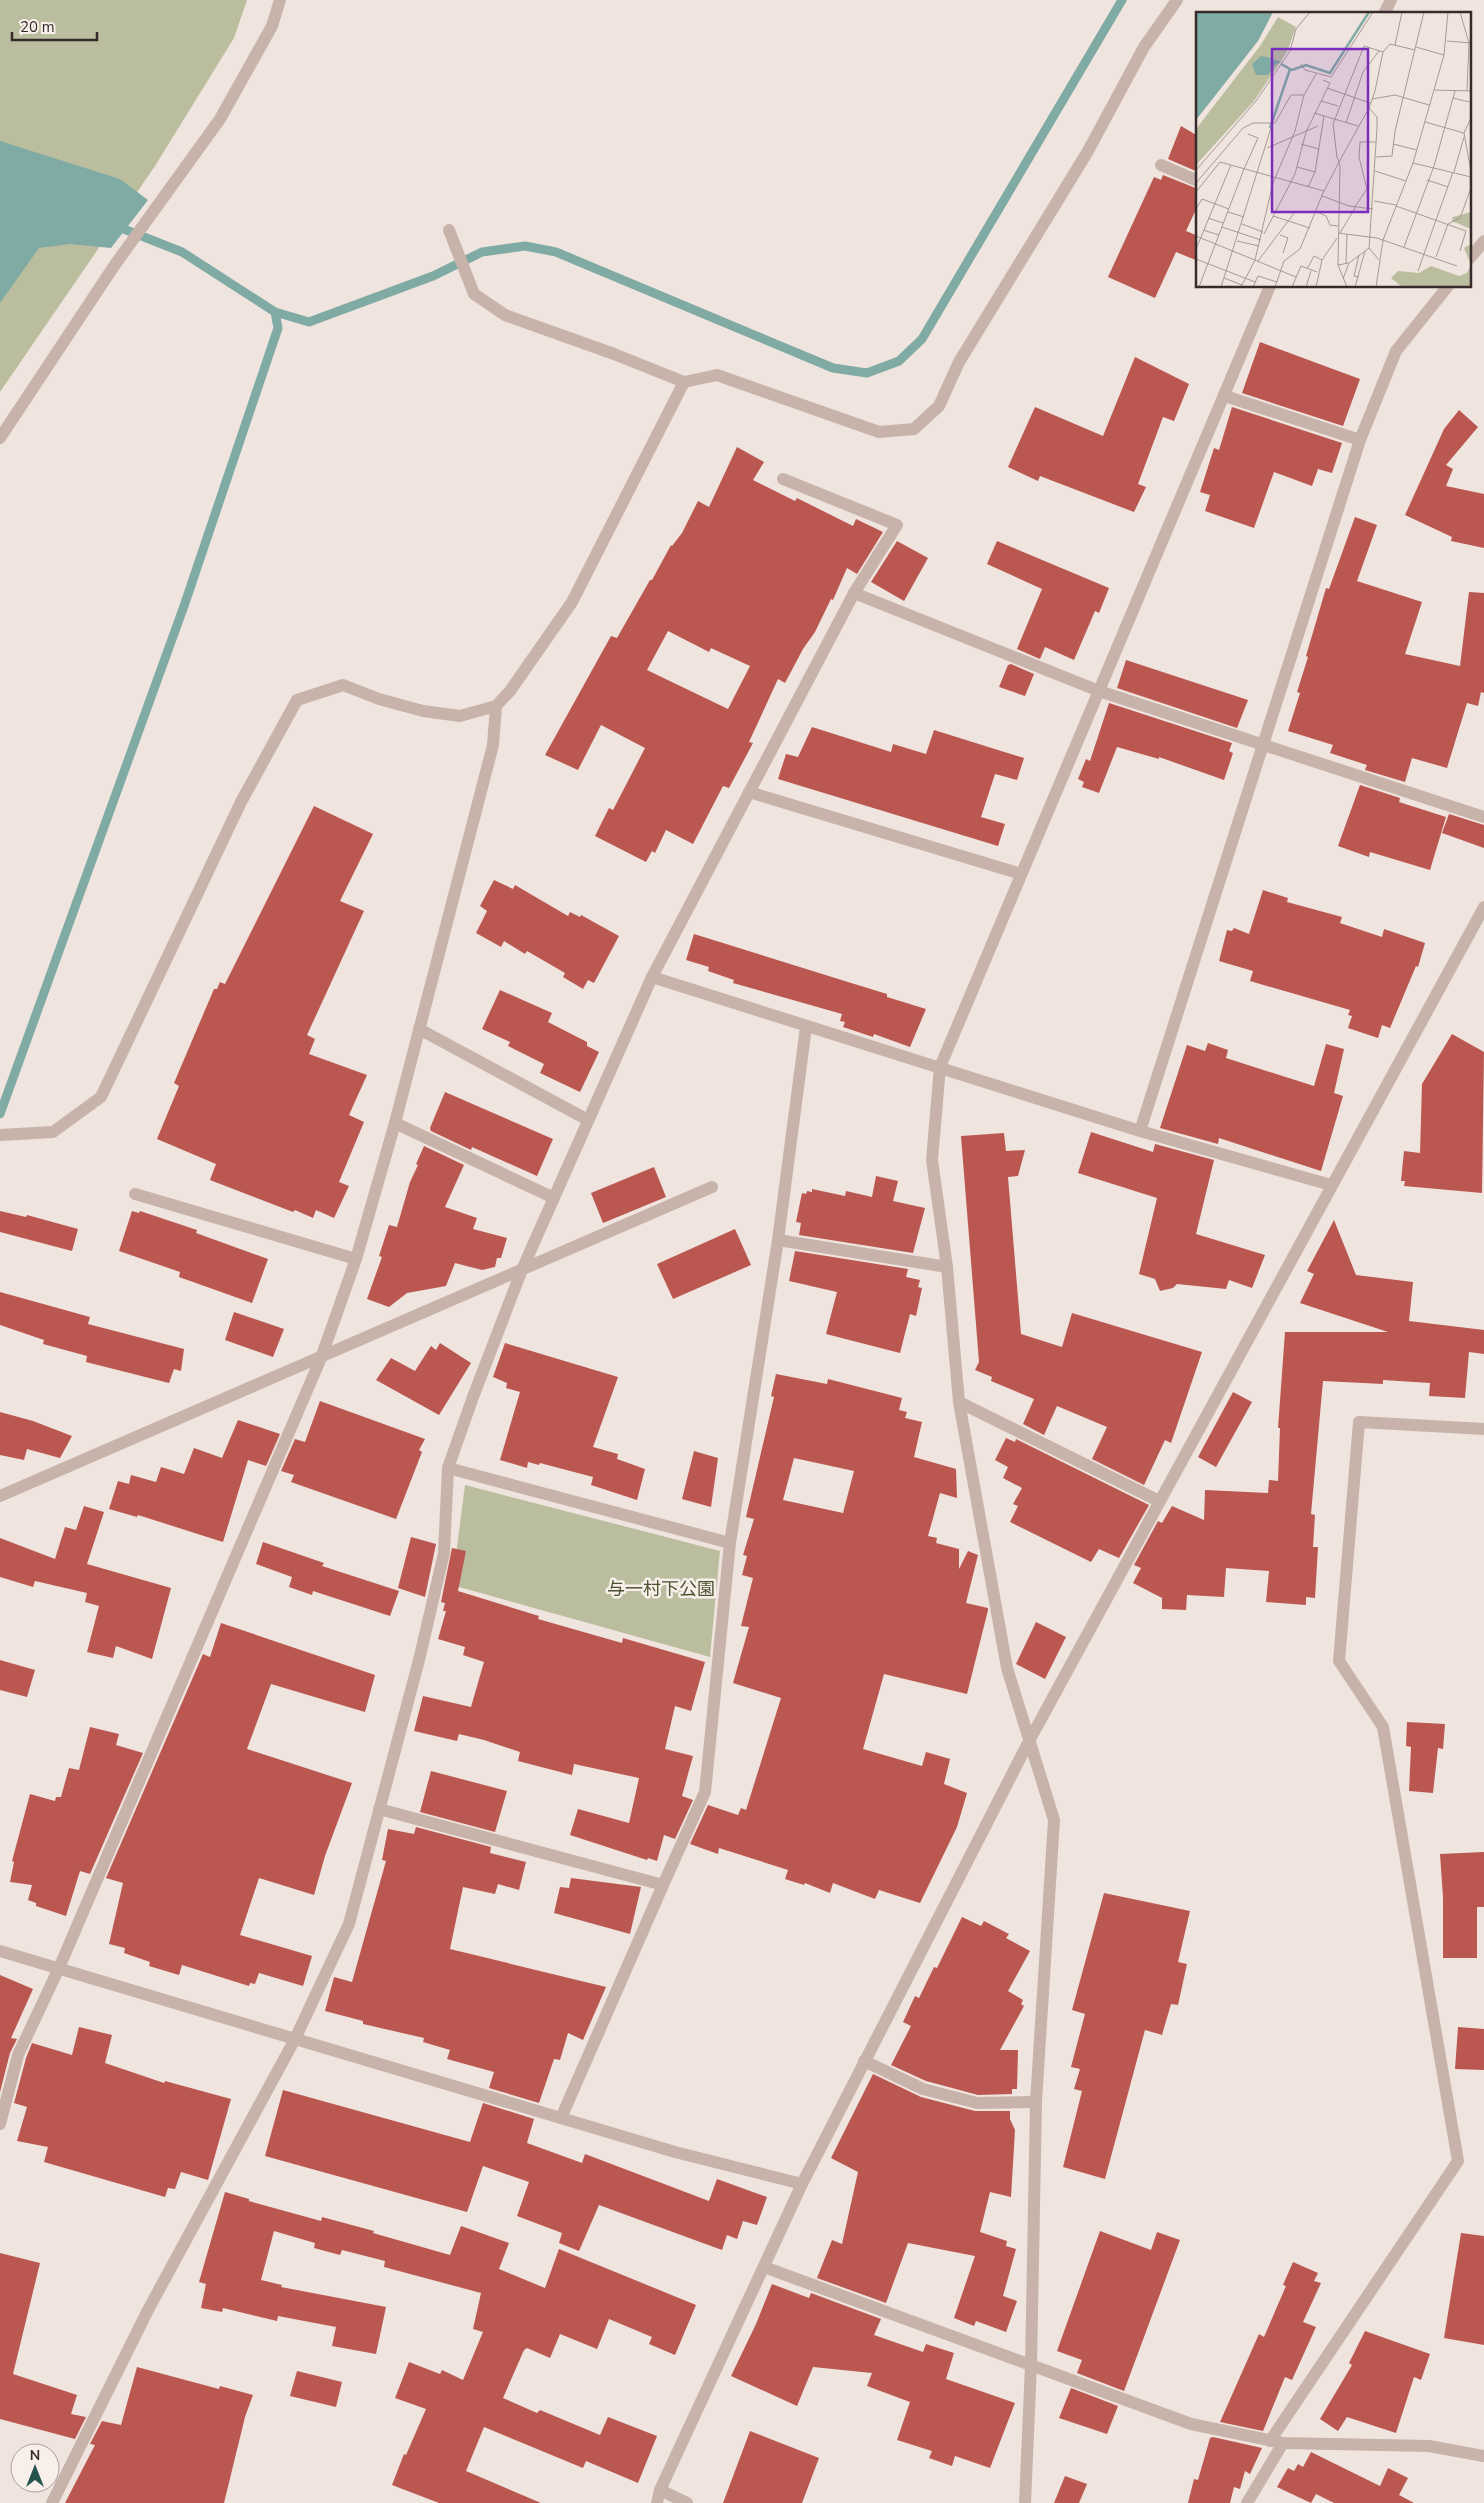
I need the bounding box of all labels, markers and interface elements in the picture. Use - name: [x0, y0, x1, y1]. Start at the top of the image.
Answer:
- scale bar: [12, 10, 98, 42]
- inset map: [1196, 12, 1472, 288]
- text: 20 m: [20, 17, 55, 37]
- park label: 与一村下公園: [607, 1577, 715, 1601]
- north arrow: [10, 2443, 60, 2493]
- text: N: [30, 2446, 40, 2465]

